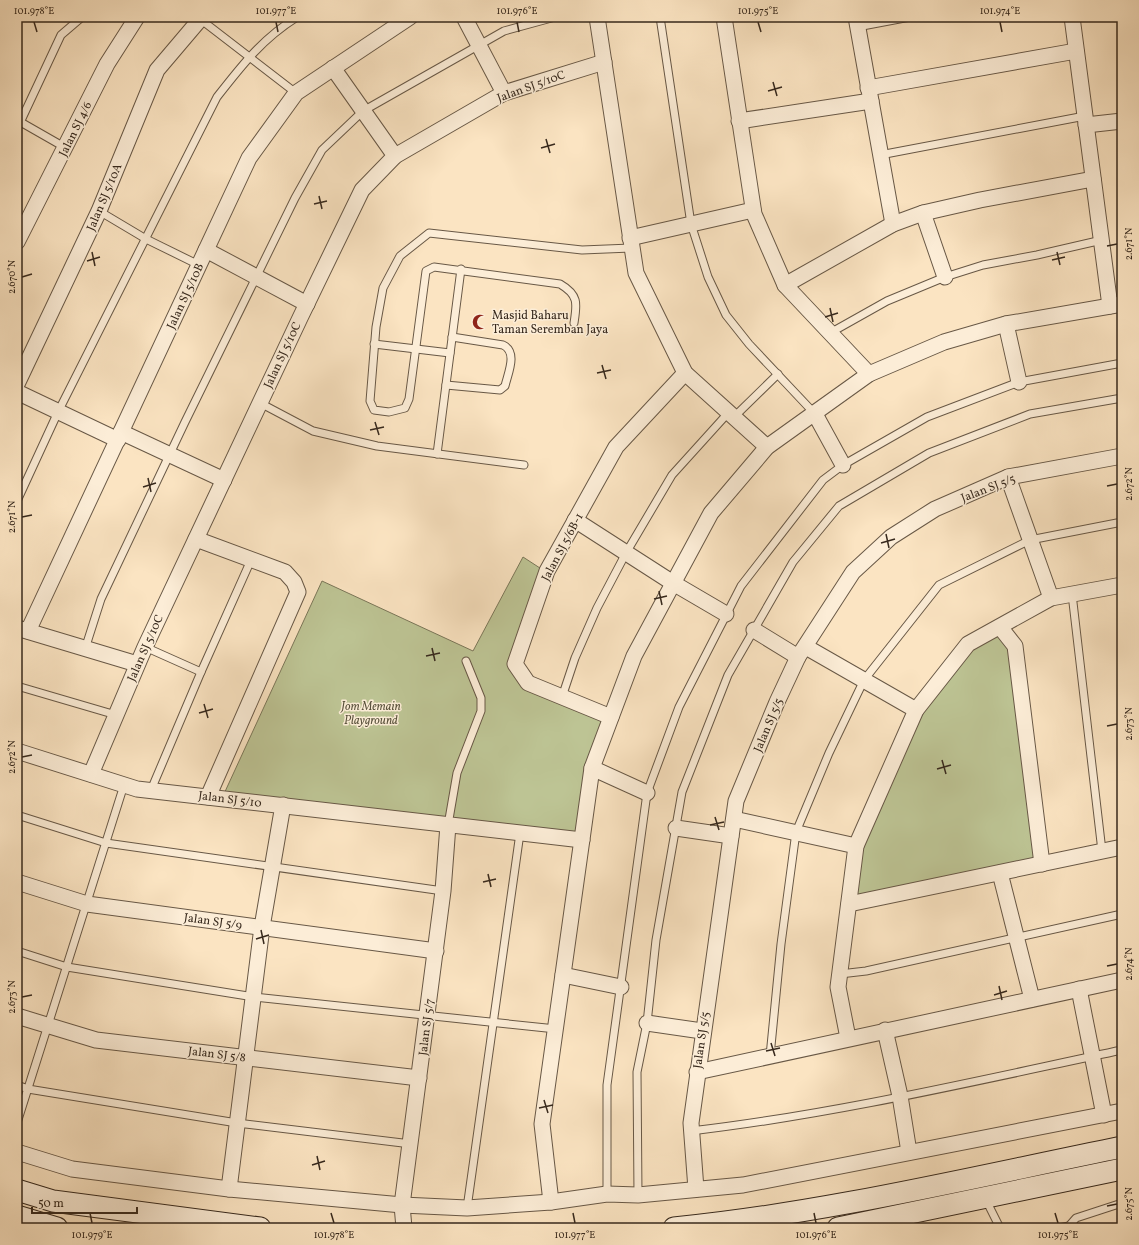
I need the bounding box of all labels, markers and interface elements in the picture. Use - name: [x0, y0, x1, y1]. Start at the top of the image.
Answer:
- text: 101.978°E: [14, 4, 54, 18]
- text: 101.977°E: [256, 4, 296, 18]
- text: 101.976°E: [497, 4, 537, 18]
- text: 101.975°E: [738, 4, 778, 18]
- text: 101.974°E: [980, 4, 1020, 18]
- street label: Jalan SJ 5/10C: [495, 67, 568, 107]
- street label: Jalan SJ 4/6: [56, 99, 96, 160]
- street label: Jalan SJ 5/10A: [83, 161, 127, 234]
- text: 2.671°N: [1122, 227, 1136, 260]
- text: 2.670°N: [5, 259, 19, 294]
- street label: Jalan SJ 5/10B: [164, 261, 208, 332]
- place label: Masjid Baharu Taman Seremban Jaya: [492, 308, 608, 338]
- mosque icon: Masjid Baharu Taman Seremban Jaya: [471, 313, 489, 331]
- street label: Jalan SJ 5/10C: [261, 319, 305, 391]
- text: 2.672°N: [1122, 467, 1136, 501]
- street label: Jalan SJ 5/5: [959, 471, 1018, 507]
- text: 2.671°N: [5, 500, 19, 533]
- street label: Jalan SJ 5/6B-1: [538, 511, 588, 584]
- street label: Jalan SJ 5/10C: [124, 612, 168, 684]
- street label: Jalan SJ 5/5: [750, 696, 788, 755]
- park label: Jom Memain Playground: [340, 699, 401, 729]
- text: 2.673°N: [1122, 707, 1136, 741]
- text: 2.672°N: [5, 740, 19, 774]
- street label: Jalan SJ 5/10: [197, 788, 262, 812]
- street label: Jalan SJ 5/9: [183, 910, 243, 934]
- text: 2.674°N: [1122, 947, 1136, 981]
- text: 2.673°N: [5, 980, 19, 1014]
- street label: Jalan SJ 5/7: [416, 997, 438, 1057]
- street label: Jalan SJ 5/5: [690, 1010, 714, 1070]
- street label: Jalan SJ 5/8: [187, 1044, 247, 1066]
- text: 2.675°N: [1122, 1187, 1136, 1221]
- scale bar: [32, 1189, 137, 1215]
- text: 50 m: [38, 1196, 64, 1212]
- text: 101.979°E: [72, 1228, 112, 1242]
- text: 101.978°E: [314, 1228, 354, 1242]
- text: 101.977°E: [555, 1228, 595, 1242]
- text: 101.976°E: [796, 1228, 836, 1242]
- text: 101.975°E: [1038, 1228, 1078, 1242]

